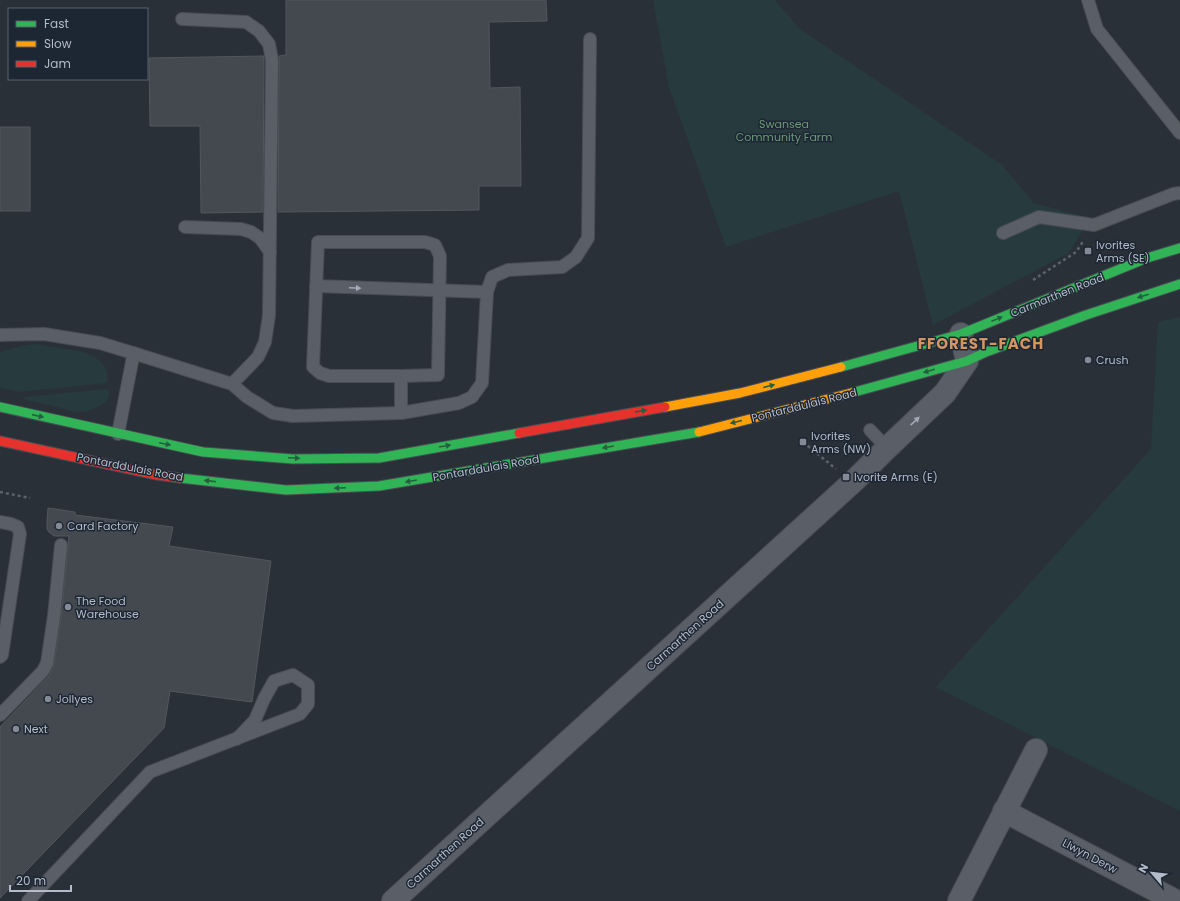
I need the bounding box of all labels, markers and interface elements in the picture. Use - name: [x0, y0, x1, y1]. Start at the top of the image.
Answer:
- legend: [8, 8, 148, 80]
- text: Fast: [44, 15, 69, 32]
- text: Slow: [44, 35, 72, 52]
- text: Jam: [44, 55, 71, 72]
- park label: Swansea Community Farm: [736, 116, 832, 145]
- place label: Ivorites Arms (SE): [1096, 237, 1150, 266]
- marker: Ivorites Arms (SE): [1083, 246, 1093, 256]
- street label: Carmarthen Road: [1008, 269, 1106, 321]
- one-way arrow: [349, 284, 361, 291]
- one-way arrow: [1136, 293, 1148, 299]
- one-way arrow: [991, 316, 1003, 322]
- district label: FFOREST-FACH: [918, 333, 1044, 354]
- place label: Crush: [1096, 352, 1128, 368]
- marker: Crush: [1083, 355, 1093, 365]
- one-way arrow: [923, 368, 935, 374]
- one-way arrow: [763, 382, 775, 388]
- street label: Pontarddulais Road: [750, 384, 858, 426]
- one-way arrow: [635, 408, 648, 414]
- one-way arrow: [32, 413, 44, 419]
- one-way arrow: [910, 416, 920, 426]
- one-way arrow: [730, 420, 742, 426]
- place label: Ivorites Arms (NW): [811, 428, 871, 457]
- marker: Ivorites Arms (NW): [798, 437, 808, 447]
- one-way arrow: [159, 441, 171, 447]
- one-way arrow: [438, 443, 451, 449]
- one-way arrow: [602, 445, 615, 451]
- street label: Pontarddulais Road: [75, 449, 185, 485]
- street label: Pontarddulais Road: [431, 451, 541, 485]
- one-way arrow: [288, 455, 300, 462]
- place label: Ivorite Arms (E): [854, 469, 938, 485]
- marker: Ivorite Arms (E): [841, 472, 851, 482]
- one-way arrow: [204, 478, 216, 484]
- one-way arrow: [405, 478, 417, 484]
- one-way arrow: [333, 485, 346, 491]
- place label: Card Factory: [67, 518, 139, 534]
- marker: Card Factory: [54, 521, 64, 531]
- place label: The Food Warehouse: [76, 593, 139, 622]
- street label: Carmarthen Road: [643, 596, 727, 674]
- marker: The Food Warehouse: [63, 602, 73, 612]
- place label: Jollyes: [56, 691, 93, 707]
- marker: Jollyes: [43, 694, 53, 704]
- place label: Next: [24, 721, 48, 737]
- marker: Next: [11, 724, 21, 734]
- street label: Carmarthen Road: [403, 814, 487, 892]
- street label: Llwyn Derw: [1060, 835, 1120, 877]
- north arrow: [1132, 853, 1172, 893]
- text: N: [1134, 861, 1152, 876]
- scale bar: [10, 867, 71, 893]
- text: 20 m: [16, 872, 46, 889]

